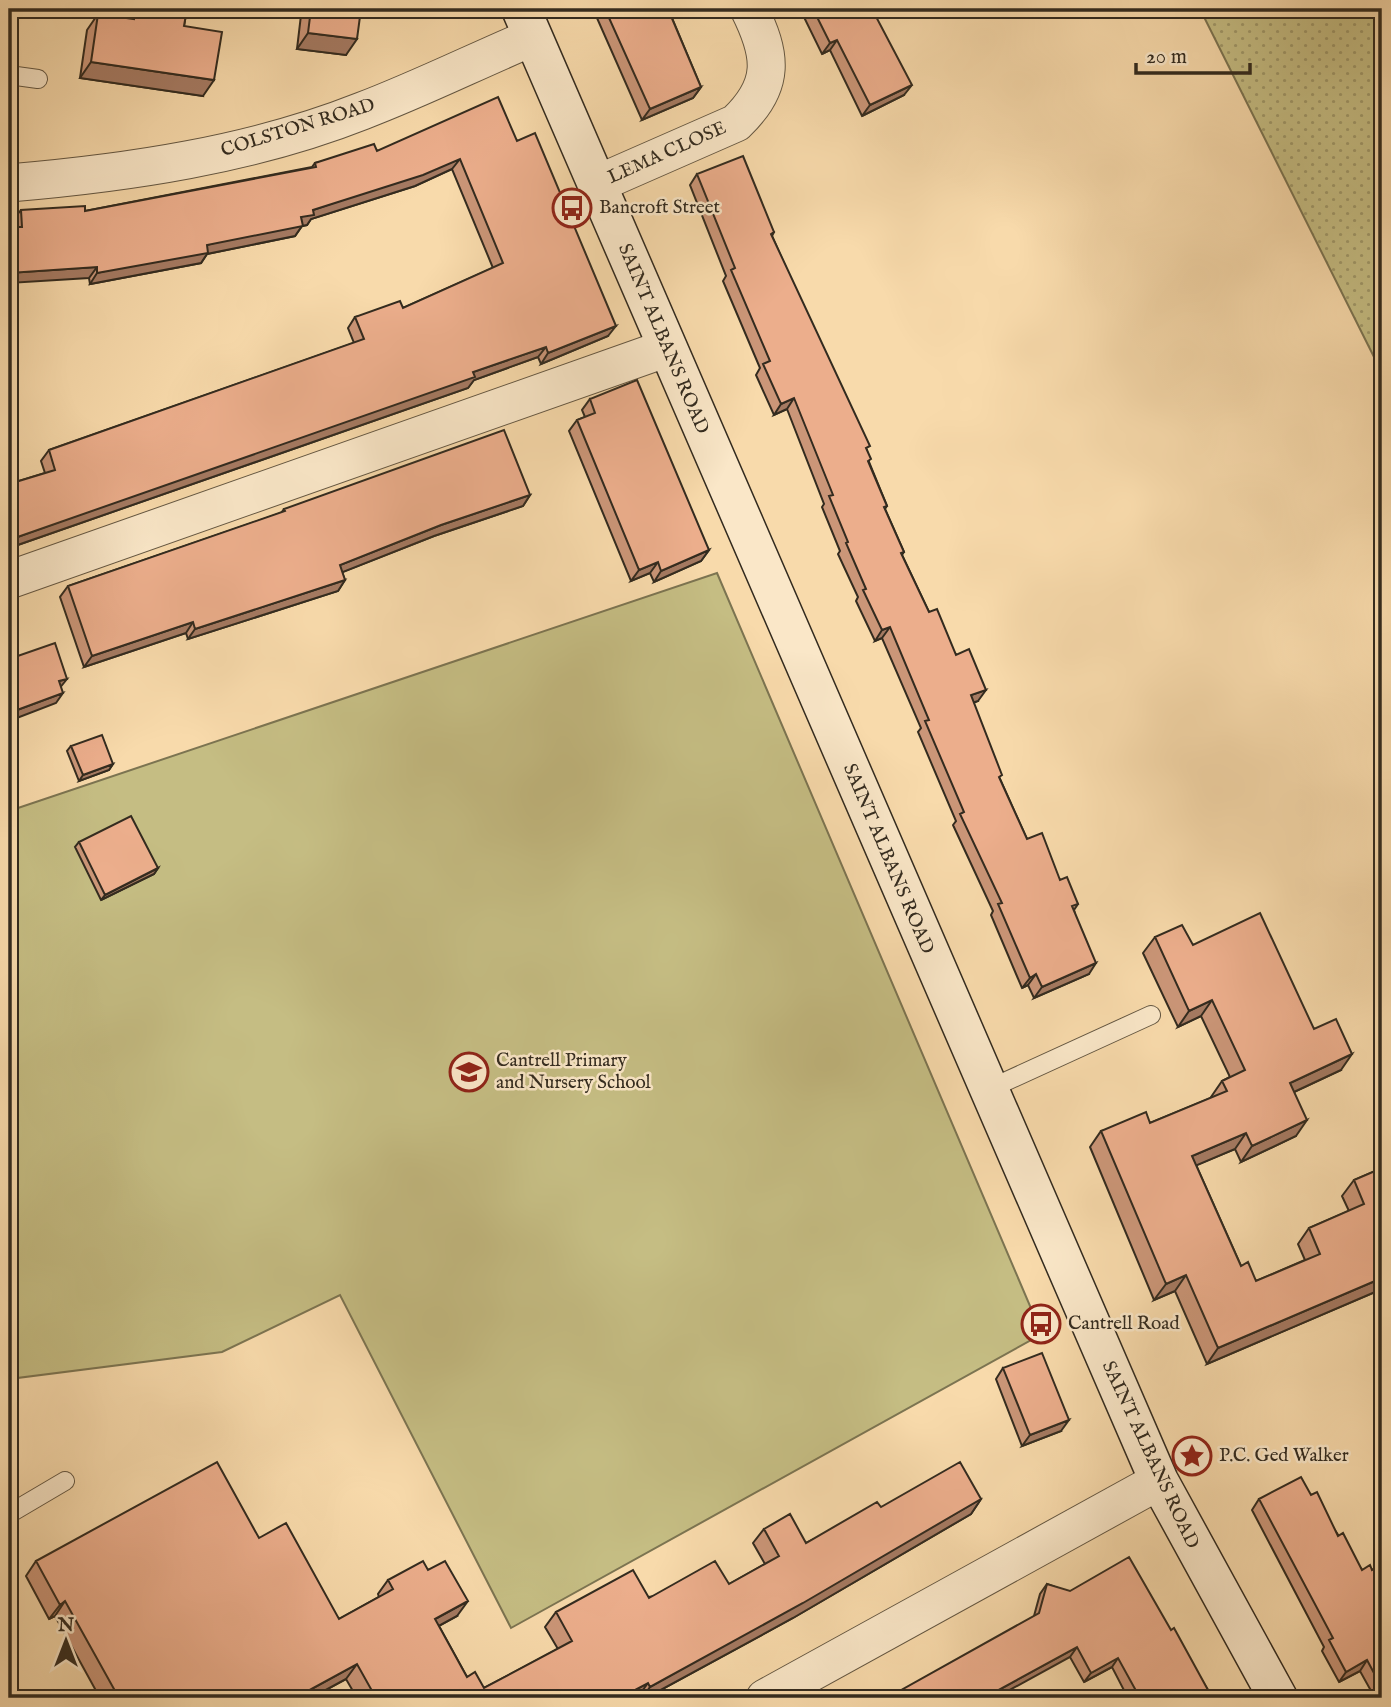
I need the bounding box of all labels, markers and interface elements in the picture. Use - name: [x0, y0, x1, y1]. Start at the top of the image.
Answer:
- scale bar: [1136, 32, 1249, 76]
- text: 20 m: [1146, 44, 1187, 71]
- street label: COLSTON ROAD: [218, 93, 378, 163]
- street label: LEMA CLOSE: [604, 116, 730, 190]
- bus stop icon: Bancroft Street: [551, 187, 593, 229]
- place label: Bancroft Street: [599, 196, 720, 220]
- street label: SAINT ALBANS ROAD: [612, 240, 714, 438]
- street label: SAINT ALBANS ROAD: [837, 760, 939, 958]
- place label: Cantrell Primary and Nursery School: [496, 1049, 652, 1095]
- school or university icon: Cantrell Primary and Nursery School: [448, 1051, 490, 1093]
- bus stop icon: Cantrell Road: [1020, 1303, 1062, 1345]
- place label: Cantrell Road: [1068, 1312, 1180, 1336]
- street label: SAINT ALBANS ROAD: [1096, 1357, 1204, 1553]
- place icon: P.C. Ged Walker: [1171, 1435, 1213, 1477]
- place label: P.C. Ged Walker: [1219, 1444, 1349, 1468]
- north arrow: [32, 1606, 102, 1676]
- text: N: [57, 1614, 75, 1638]

